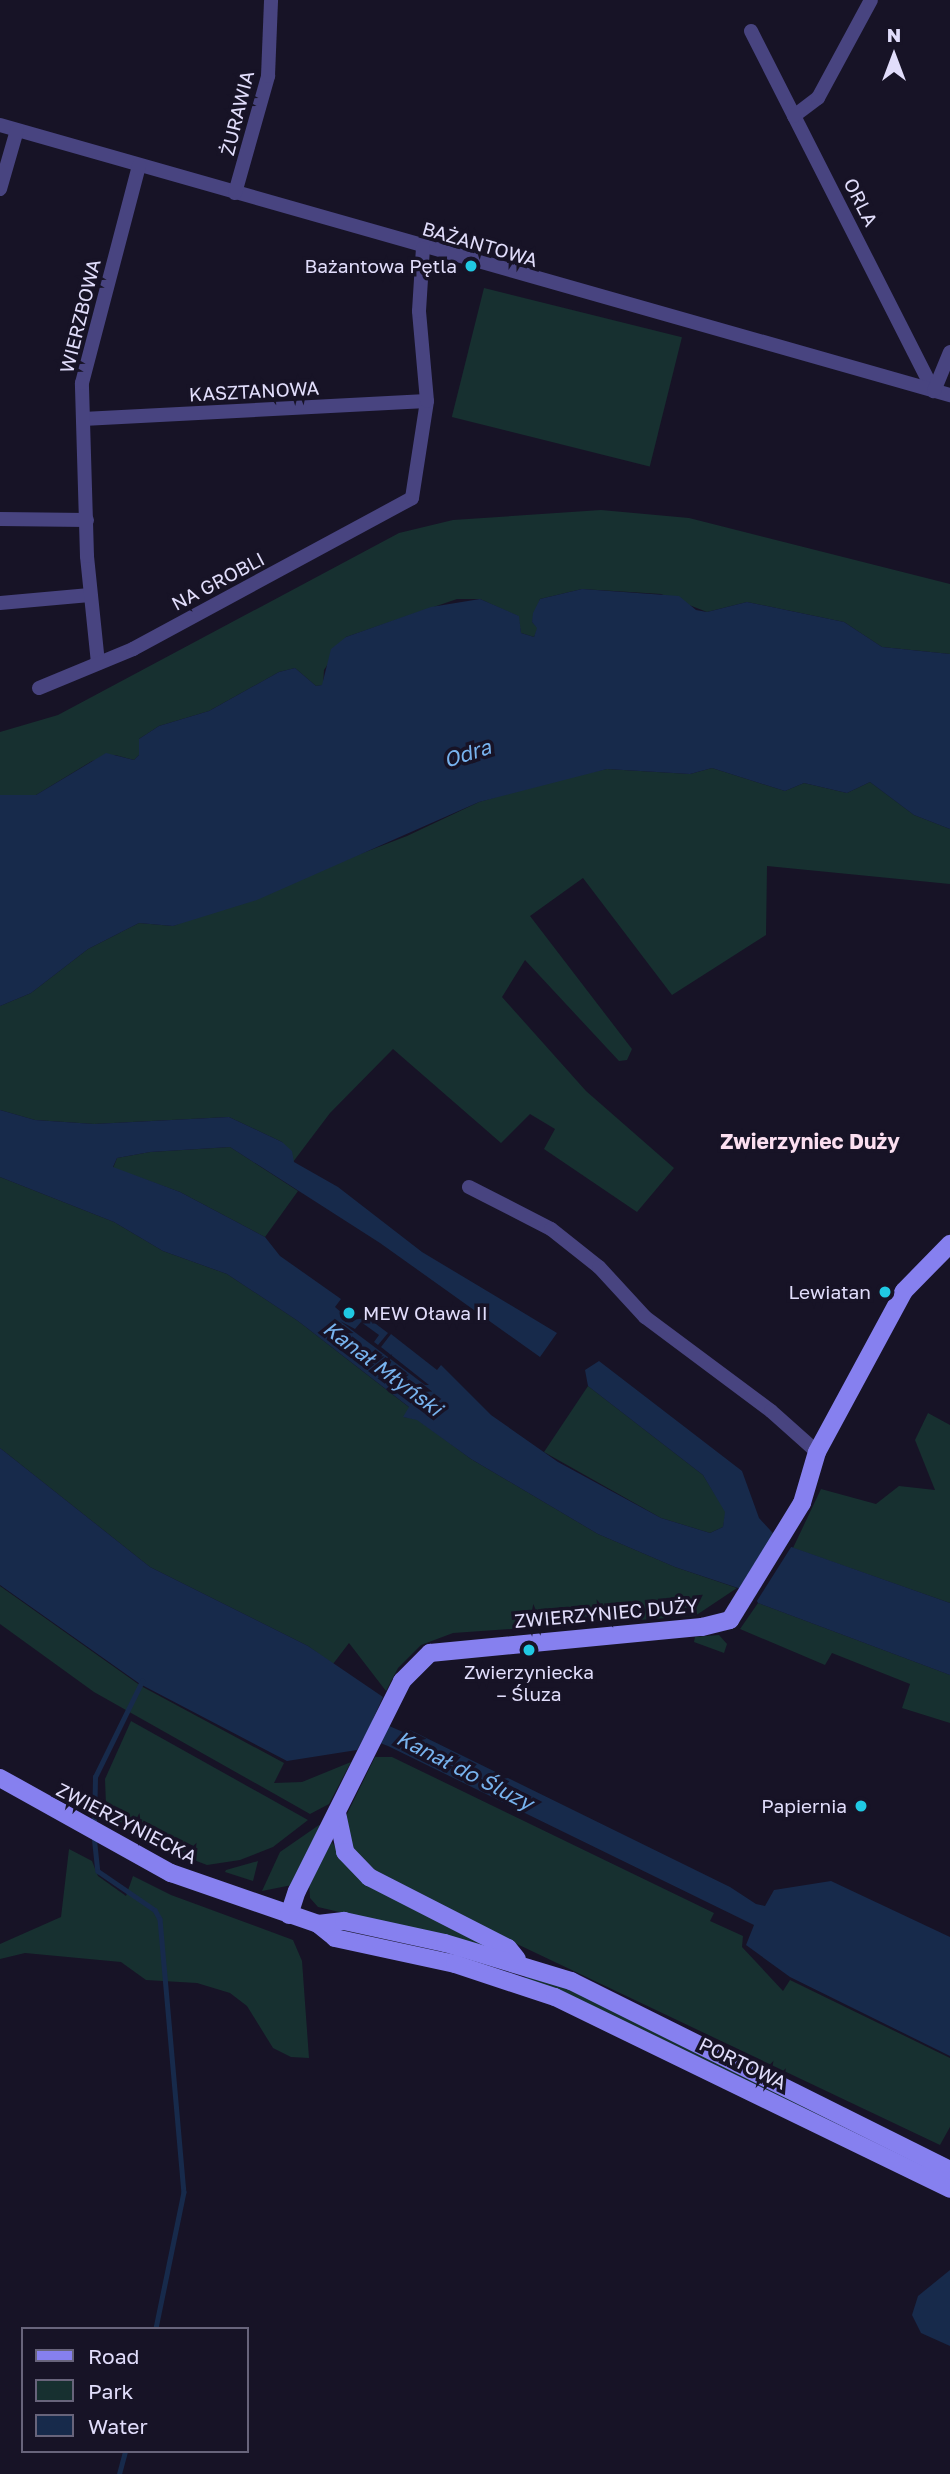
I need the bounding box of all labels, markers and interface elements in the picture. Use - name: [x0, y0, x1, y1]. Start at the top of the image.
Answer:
- north arrow: [859, 21, 929, 91]
- text: N: [887, 23, 901, 46]
- street label: ŻURAWIA: [215, 68, 259, 158]
- street label: ORLA: [839, 174, 883, 230]
- street label: BAŻANTOWA: [420, 217, 540, 271]
- place label: Bażantowa Pętla: [305, 255, 457, 277]
- street label: WIERZBOWA: [55, 257, 105, 375]
- marker: Bażantowa Pętla: [463, 258, 479, 274]
- street label: KASZTANOWA: [188, 376, 320, 406]
- street label: NA GROBLI: [168, 547, 268, 615]
- water label: Odra: [440, 734, 494, 772]
- district label: Zwierzyniec Duży: [720, 1128, 900, 1154]
- place label: Lewiatan: [788, 1281, 871, 1303]
- marker: Lewiatan: [877, 1284, 893, 1300]
- place label: MEW Oława II: [363, 1302, 488, 1324]
- marker: MEW Oława II: [341, 1305, 357, 1321]
- water label: Kanał Młyński: [319, 1315, 447, 1421]
- street label: ZWIERZYNIEC DUŻY: [513, 1594, 699, 1632]
- marker: Zwierzyniecka – Śluza: [521, 1642, 537, 1658]
- place label: Zwierzyniecka – Śluza: [464, 1661, 594, 1705]
- water label: Kanał do Śluzy: [393, 1725, 537, 1815]
- street label: ZWIERZYNIECKA: [53, 1778, 201, 1868]
- place label: Papiernia: [761, 1795, 847, 1817]
- marker: Papiernia: [853, 1798, 869, 1814]
- street label: PORTOWA: [696, 2032, 790, 2094]
- legend: [21, 2327, 248, 2453]
- text: Road: [88, 2343, 139, 2369]
- text: Park: [88, 2378, 133, 2404]
- text: Water: [88, 2413, 148, 2439]

